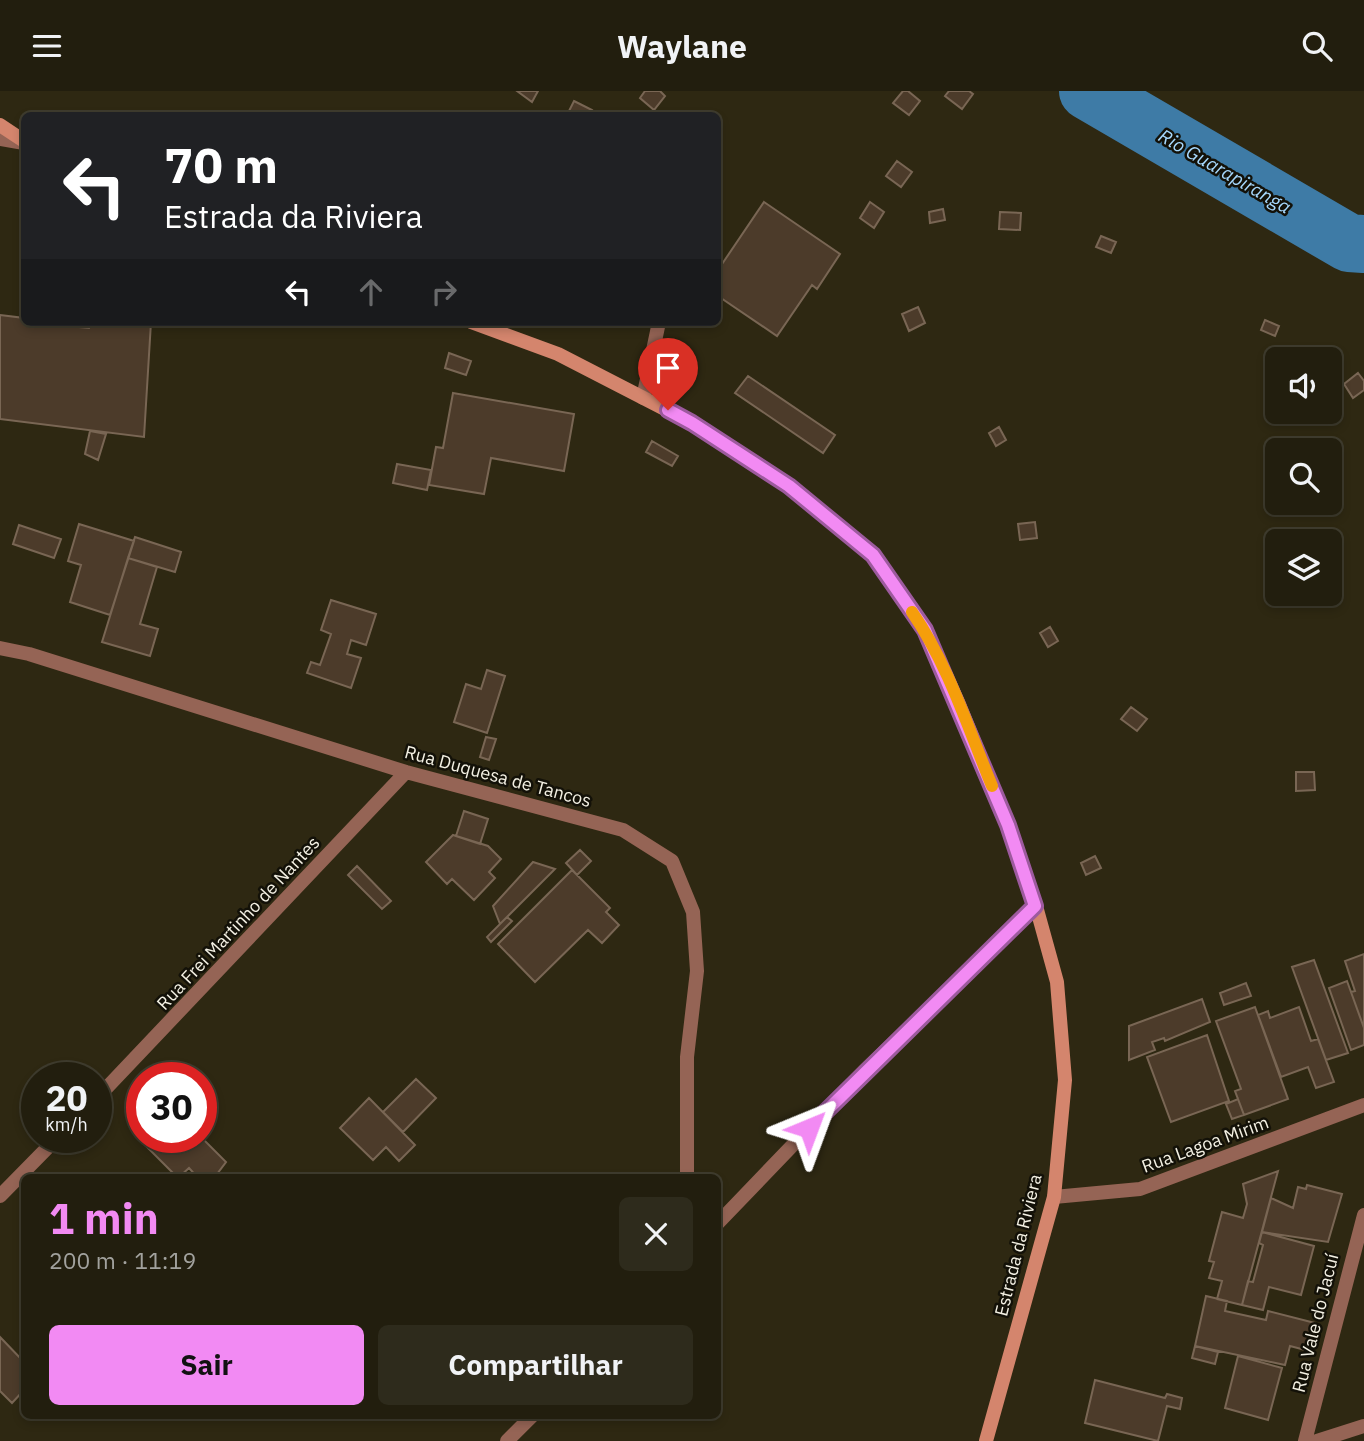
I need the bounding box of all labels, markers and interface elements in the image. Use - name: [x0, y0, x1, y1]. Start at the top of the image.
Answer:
- text: Waylane: [617, 25, 747, 67]
- icon: menu: [28, 27, 66, 65]
- icon: search: [1298, 27, 1336, 65]
- water label: Rio Guarapiranga: [1154, 123, 1296, 219]
- text: 70 m: [164, 133, 278, 196]
- icon: left: [49, 140, 140, 231]
- text: Estrada da Riviera: [164, 195, 423, 237]
- icon: left: [279, 273, 317, 311]
- icon: ahead: [352, 273, 390, 311]
- icon: right: [425, 273, 463, 311]
- pin: [638, 338, 698, 410]
- map controls: [1265, 347, 1342, 606]
- button: sound: [1265, 347, 1342, 424]
- icon: arrive: [649, 349, 687, 387]
- button: search: [1265, 438, 1342, 515]
- button: layers: [1265, 529, 1342, 606]
- street label: Rua Duquesa de Tancos: [402, 740, 594, 812]
- street label: Rua Frei Martinho de Nantes: [152, 831, 324, 1015]
- speed limit sign: 30: [126, 1062, 217, 1153]
- text: 20: [45, 1075, 88, 1121]
- position arrow: [772, 1091, 846, 1165]
- street label: Rua Lagoa Mirim: [1138, 1110, 1272, 1178]
- text: km/h: [45, 1113, 88, 1136]
- street label: Estrada da Riviera: [989, 1171, 1047, 1318]
- text: 1 min: [49, 1191, 159, 1246]
- button: close: [619, 1197, 693, 1271]
- text: 200 m · 11:19: [49, 1245, 196, 1275]
- street label: Rua Vale do Jacuí: [1287, 1251, 1343, 1395]
- button: Sair: [49, 1325, 364, 1405]
- button: Compartilhar: [378, 1325, 693, 1405]

